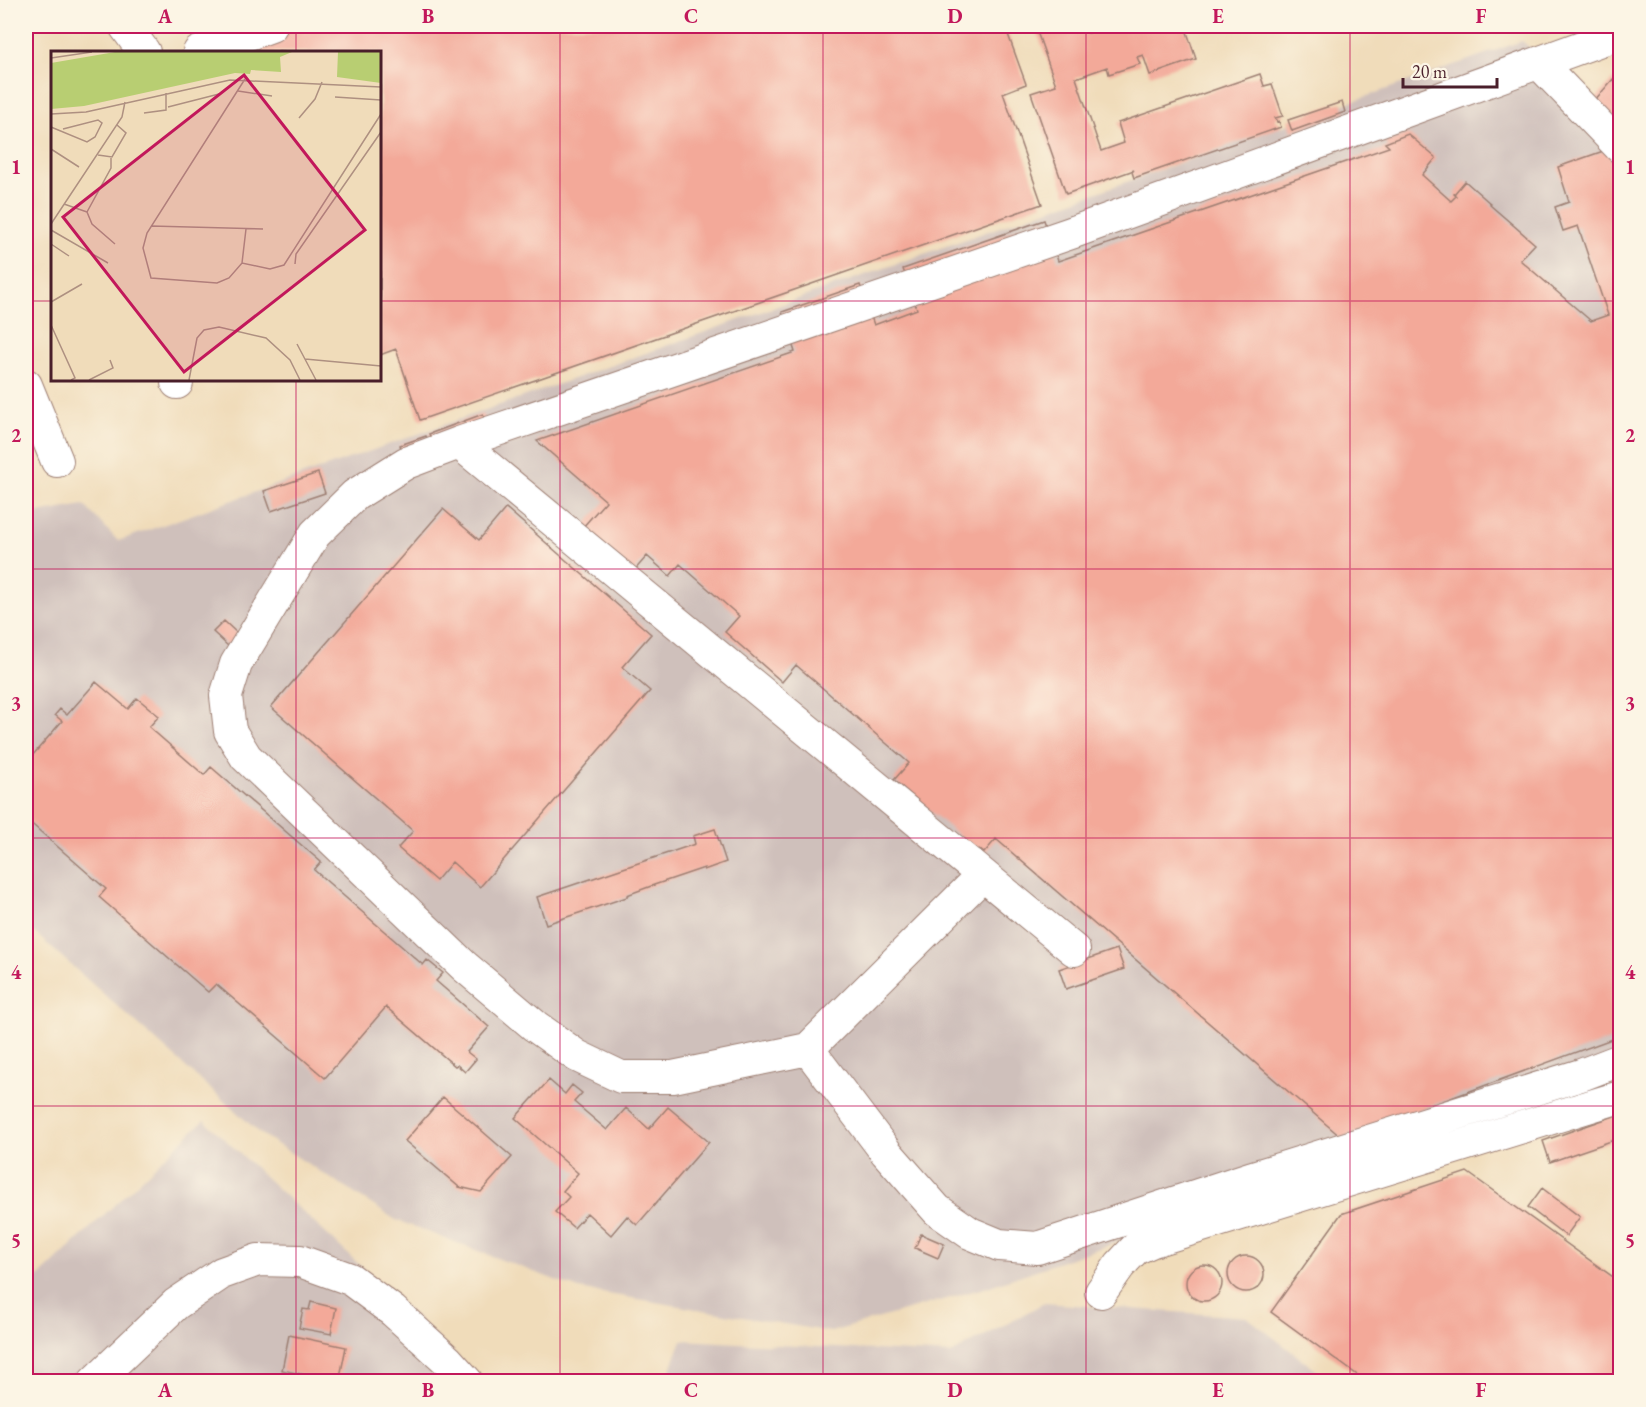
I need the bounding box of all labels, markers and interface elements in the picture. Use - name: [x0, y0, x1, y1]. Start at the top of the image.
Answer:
- text: A: [157, 3, 173, 29]
- text: B: [422, 3, 434, 29]
- text: C: [684, 3, 698, 29]
- text: D: [947, 3, 963, 29]
- text: E: [1212, 3, 1224, 29]
- text: F: [1476, 3, 1487, 29]
- inset map: [51, 51, 381, 381]
- scale bar: [1403, 51, 1498, 89]
- text: 20 m: [1412, 60, 1447, 83]
- text: 1: [11, 154, 21, 180]
- text: 1: [1625, 154, 1635, 180]
- text: 2: [11, 422, 22, 448]
- text: 2: [1625, 422, 1636, 448]
- text: 3: [11, 690, 21, 716]
- text: 3: [1625, 690, 1635, 716]
- text: 4: [11, 959, 22, 985]
- text: 4: [1625, 959, 1636, 985]
- text: 5: [11, 1227, 21, 1253]
- text: 5: [1625, 1227, 1635, 1253]
- text: A: [157, 1377, 173, 1403]
- text: B: [422, 1377, 434, 1403]
- text: C: [684, 1377, 698, 1403]
- text: D: [947, 1377, 963, 1403]
- text: E: [1212, 1377, 1224, 1403]
- text: F: [1476, 1377, 1487, 1403]

